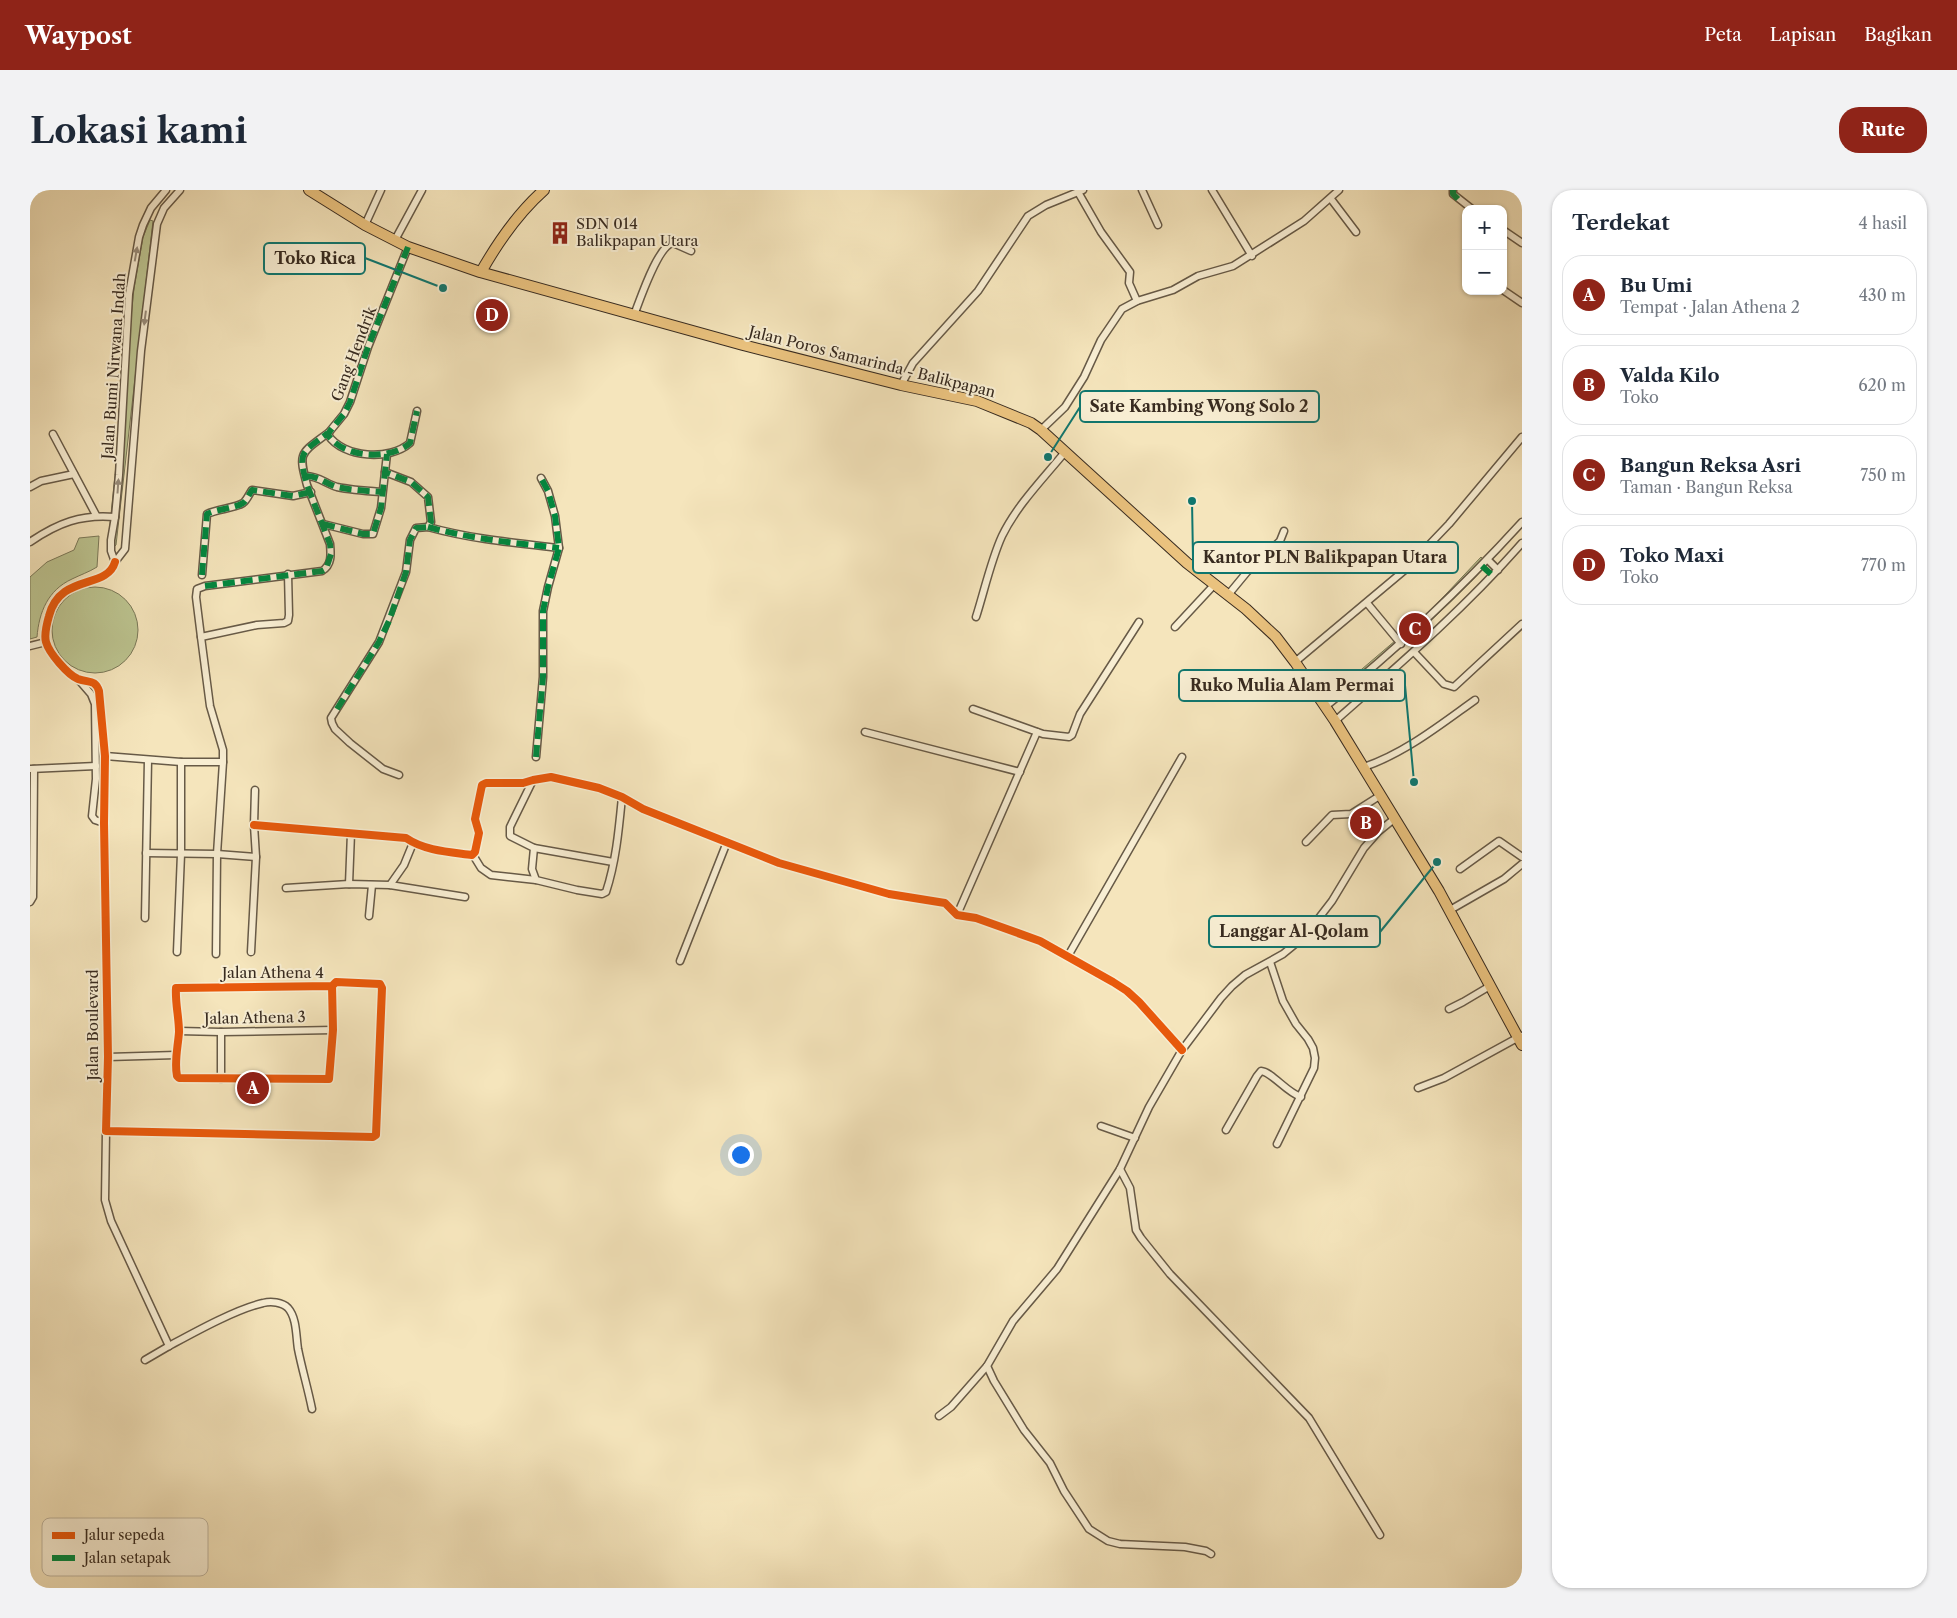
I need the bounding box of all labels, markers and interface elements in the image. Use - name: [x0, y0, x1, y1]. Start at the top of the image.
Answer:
- text: Waypost: [25, 21, 132, 50]
- text: Peta: [1704, 24, 1742, 46]
- text: Lapisan: [1770, 24, 1836, 46]
- text: Bagikan: [1864, 24, 1932, 46]
- button: Rute: [1839, 107, 1927, 153]
- text: Lokasi kami: [30, 109, 247, 152]
- map controls: [1462, 205, 1507, 295]
- button: +: [1462, 205, 1507, 250]
- text: Terdekat: [1572, 210, 1670, 235]
- text: 4 hasil: [1858, 213, 1907, 233]
- place label: SDN 014 Balikpapan Utara: [576, 214, 698, 250]
- building icon: SDN 014 Balikpapan Utara: [547, 220, 573, 246]
- callout: Toko Rica: [264, 243, 365, 274]
- one-way arrow: [132, 246, 140, 262]
- text: Toko Rica: [274, 248, 356, 268]
- button: −: [1462, 250, 1507, 295]
- street label: Jalan Bumi Nirwana Indah: [97, 272, 130, 462]
- text: Bu Umi: [1620, 274, 1692, 297]
- text: A: [1583, 285, 1595, 305]
- text: 430 m: [1859, 285, 1906, 305]
- pin: D: [476, 296, 508, 334]
- text: Tempat · Jalan Athena 2: [1620, 297, 1800, 317]
- street label: Gang Hendrik: [327, 302, 381, 404]
- one-way arrow: [141, 310, 149, 326]
- street label: Jalan Poros Samarinda - Balikpapan: [745, 321, 998, 402]
- text: Valda Kilo: [1620, 364, 1720, 387]
- text: B: [1583, 375, 1595, 395]
- text: 620 m: [1858, 375, 1906, 395]
- text: Toko: [1620, 387, 1659, 407]
- callout: Sate Kambing Wong Solo 2: [1080, 391, 1319, 422]
- text: Sate Kambing Wong Solo 2: [1090, 396, 1309, 416]
- text: Bangun Reksa Asri: [1620, 454, 1801, 477]
- text: C: [1583, 465, 1595, 485]
- text: 750 m: [1860, 465, 1906, 485]
- one-way arrow: [114, 477, 122, 493]
- text: Taman · Bangun Reksa: [1620, 477, 1793, 497]
- callout: Kantor PLN Balikpapan Utara: [1193, 542, 1458, 573]
- text: Toko Maxi: [1620, 544, 1724, 567]
- text: Kantor PLN Balikpapan Utara: [1203, 547, 1448, 567]
- text: D: [1582, 555, 1596, 575]
- text: 770 m: [1861, 555, 1906, 575]
- text: Toko: [1620, 567, 1659, 587]
- pin: C: [1399, 610, 1431, 648]
- callout: Ruko Mulia Alam Permai: [1179, 670, 1405, 701]
- text: Ruko Mulia Alam Permai: [1190, 675, 1394, 695]
- pin: B: [1350, 804, 1382, 842]
- callout: Langgar Al-Qolam: [1209, 916, 1380, 947]
- text: Langgar Al-Qolam: [1219, 921, 1369, 941]
- street label: Jalan Athena 4: [220, 963, 324, 982]
- street label: Jalan Boulevard: [83, 969, 102, 1083]
- street label: Jalan Athena 3: [202, 1007, 306, 1028]
- pin: A: [237, 1069, 269, 1107]
- your location: [728, 1142, 754, 1168]
- legend: [42, 1518, 208, 1576]
- text: Jalur sepeda: [82, 1526, 165, 1544]
- text: Jalan setapak: [82, 1549, 171, 1567]

